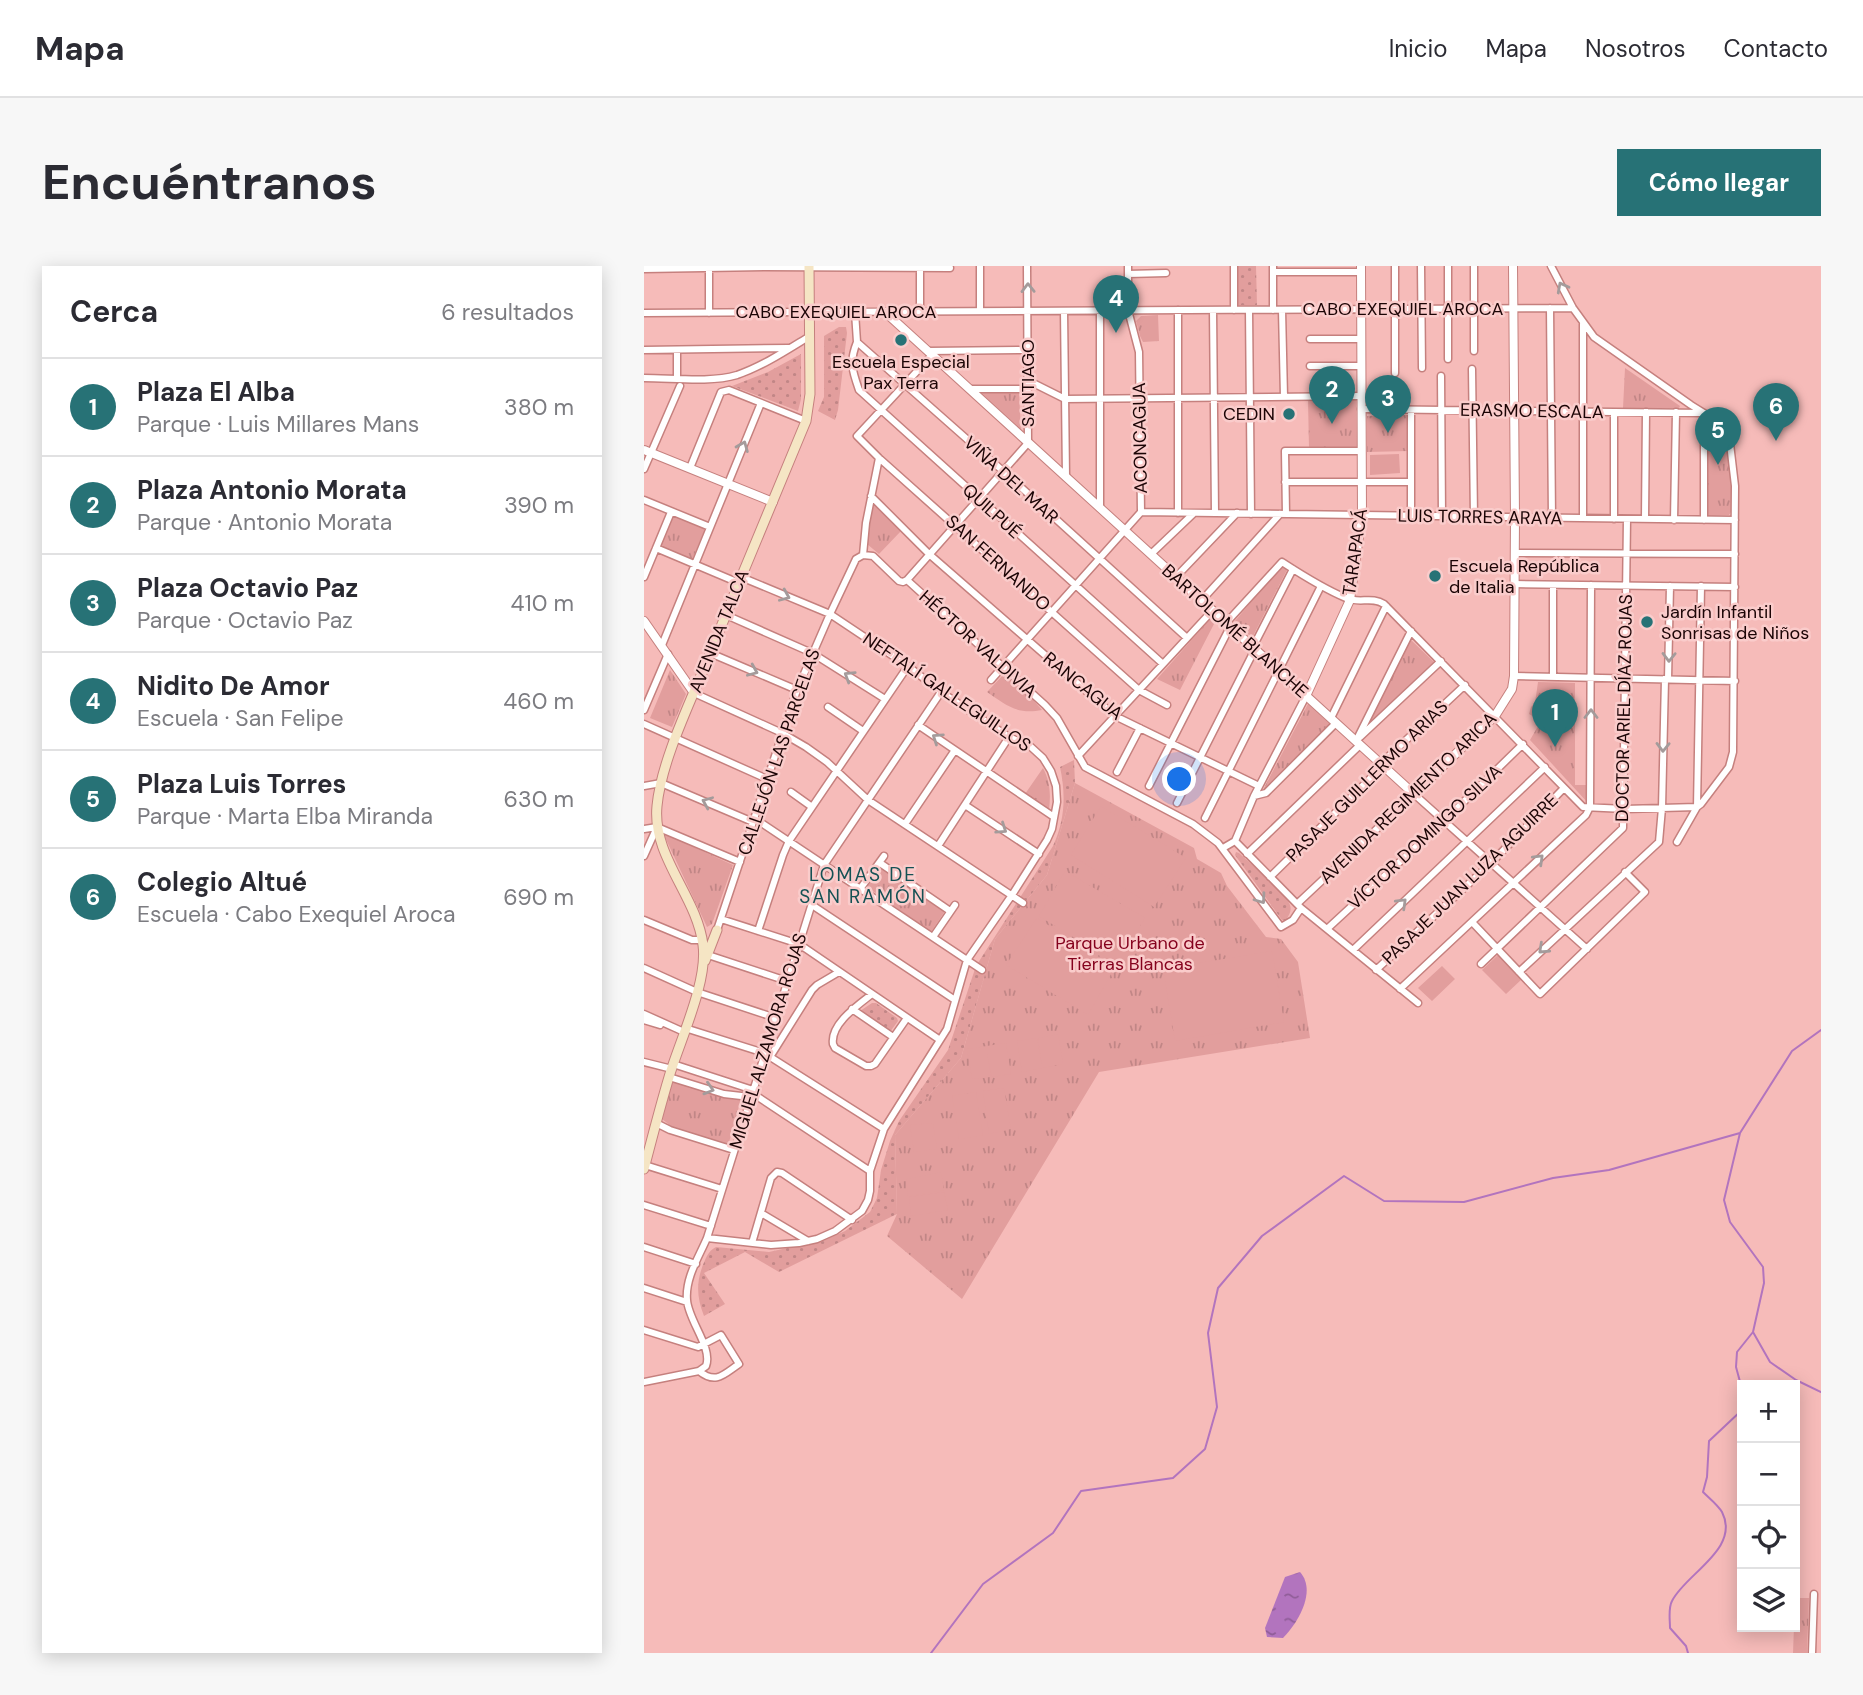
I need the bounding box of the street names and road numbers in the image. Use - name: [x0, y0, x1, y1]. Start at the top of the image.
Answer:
- street label: CABO EXEQUIEL AROCA: [1303, 297, 1503, 321]
- street label: CABO EXEQUIEL AROCA: [736, 300, 936, 324]
- street label: SANTIAGO: [1016, 339, 1040, 427]
- street label: ACONCAGUA: [1127, 382, 1153, 494]
- street label: ERASMO ESCALA: [1460, 398, 1604, 424]
- street label: VIÑA DEL MAR: [958, 431, 1064, 529]
- street label: QUILPUÉ: [957, 478, 1027, 544]
- street label: LUIS TORRES ARAYA: [1397, 504, 1563, 530]
- street label: TARAPACÁ: [1337, 507, 1373, 597]
- street label: SAN FERNANDO: [940, 509, 1056, 617]
- street label: BARTOLOMÉ BLANCHE: [1157, 559, 1313, 703]
- street label: AVENIDA TALCA: [683, 566, 755, 696]
- street label: HÉCTOR VALDIVIA: [914, 585, 1042, 703]
- street label: DOCTOR ARIEL DÍAZ ROJAS: [1610, 594, 1638, 822]
- street label: NEFTALÍ GALLEGUILLOS: [858, 627, 1036, 757]
- street label: CALLEJÓN LAS PARCELAS: [732, 646, 826, 858]
- street label: RANCAGUA: [1038, 647, 1128, 725]
- street label: PASAJE GUILLERMO ARIAS: [1281, 695, 1453, 867]
- street label: AVENIDA REGIMIENTO ARICA: [1314, 707, 1502, 889]
- street label: VÍCTOR DOMINGO SILVA: [1343, 759, 1507, 915]
- street label: PASAJE JUAN LUZA AGUIRRE: [1377, 788, 1563, 970]
- street label: MIGUEL ALZAMORA ROJAS: [724, 930, 812, 1152]

